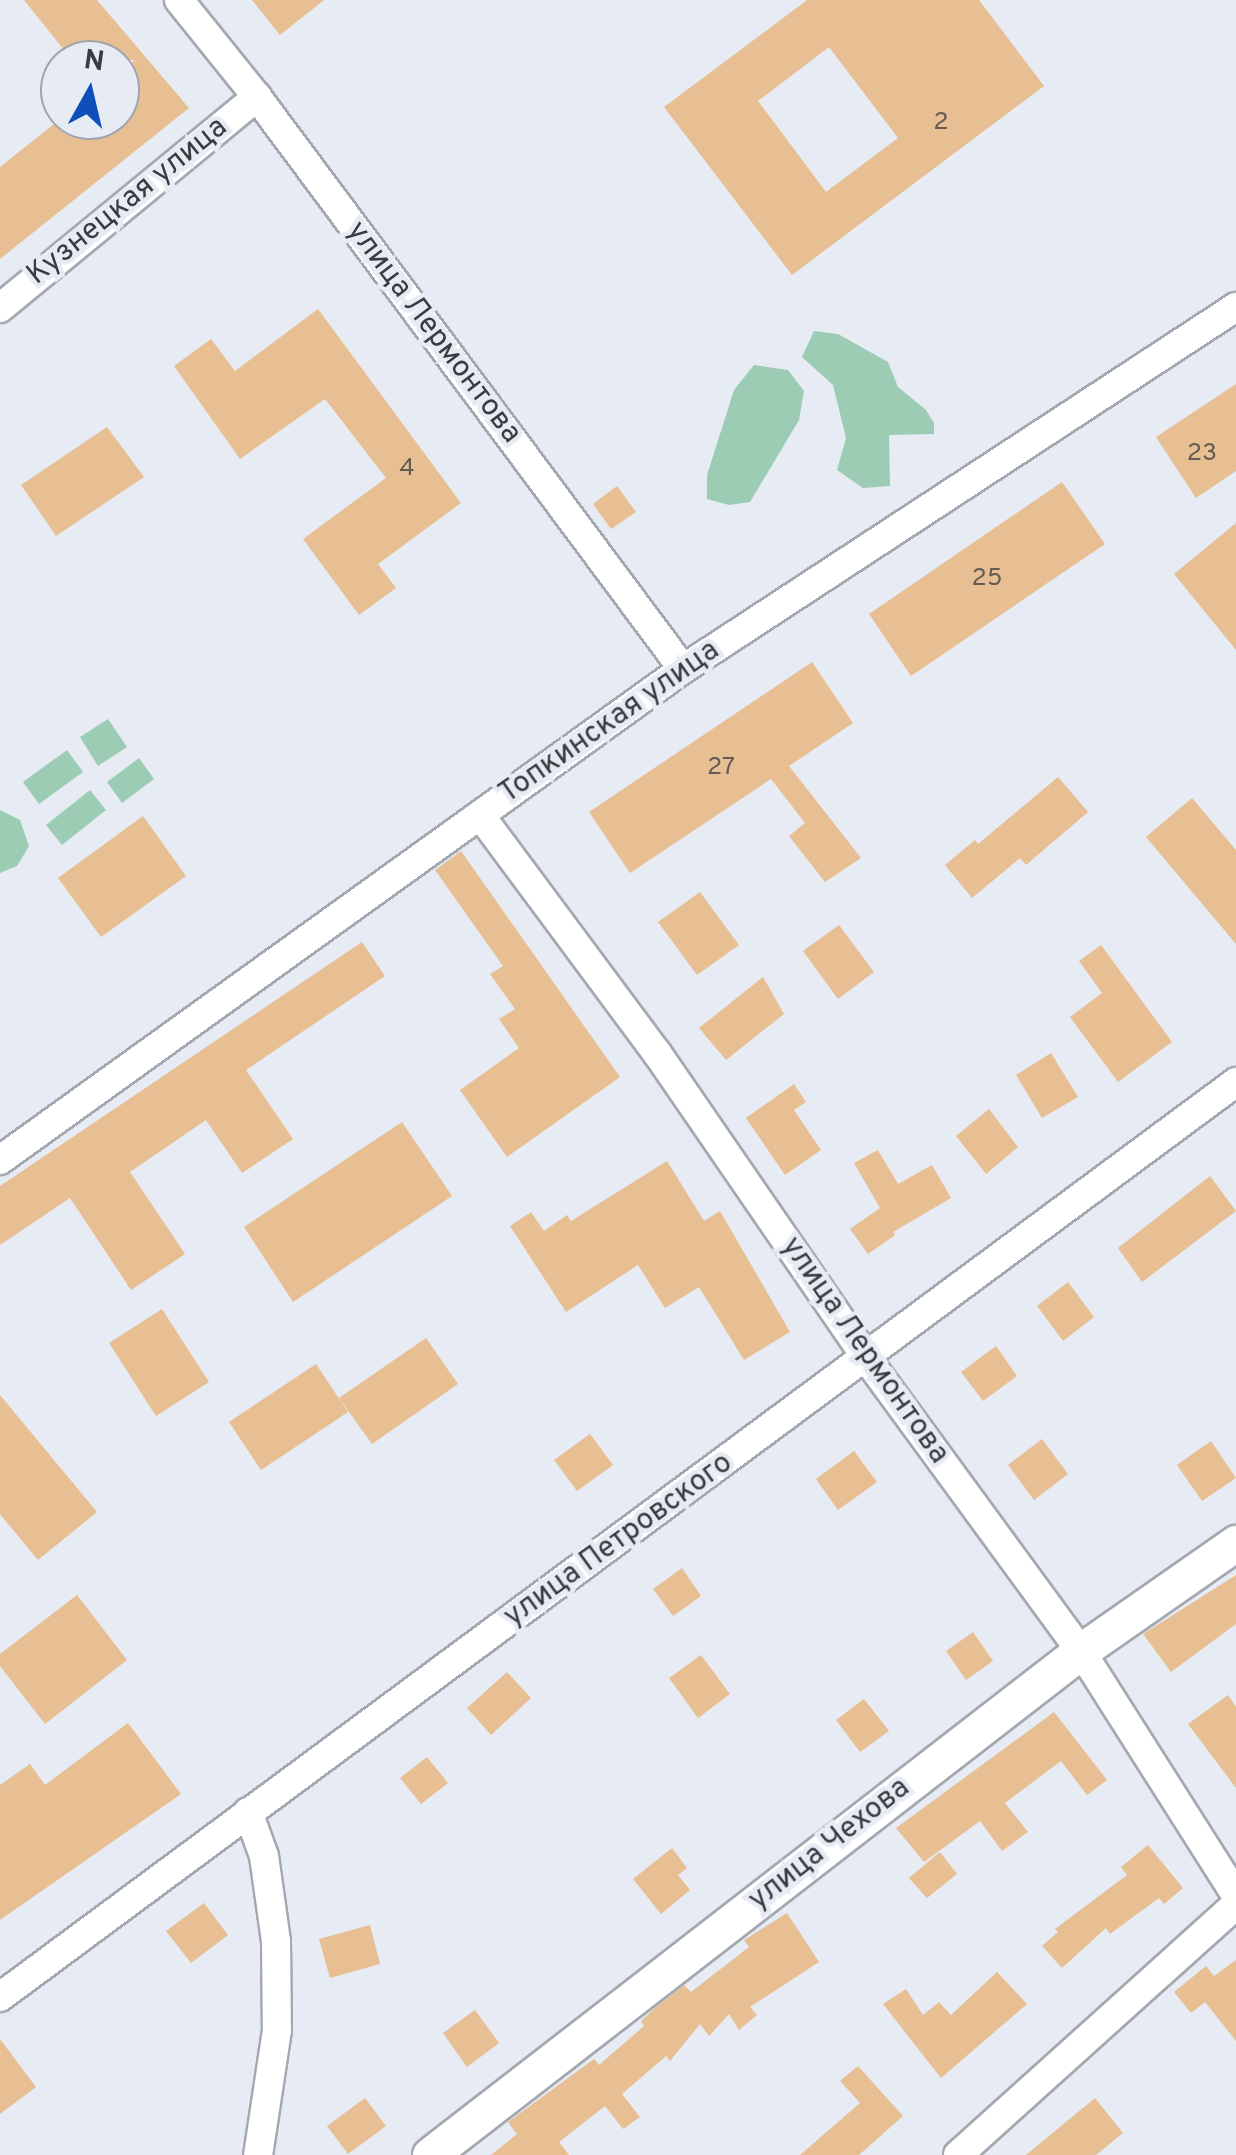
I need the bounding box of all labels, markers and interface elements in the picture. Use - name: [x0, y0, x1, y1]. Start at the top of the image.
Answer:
- north arrow: [40, 40, 140, 140]
- text: N: [81, 43, 106, 81]
- house number: 2: [933, 108, 949, 138]
- street label: Кузнецкая улица: [21, 110, 235, 294]
- street label: улица Лермонтова: [338, 215, 528, 451]
- house number: 23: [1187, 439, 1217, 469]
- house number: 4: [399, 454, 415, 484]
- house number: 25: [972, 564, 1002, 594]
- street label: Топкинская улица: [493, 634, 727, 812]
- house number: 27: [707, 753, 735, 783]
- street label: улица Лермонтова: [772, 1231, 956, 1471]
- street label: улица Петровского: [498, 1446, 740, 1636]
- street label: улица Чехова: [742, 1771, 918, 1919]

